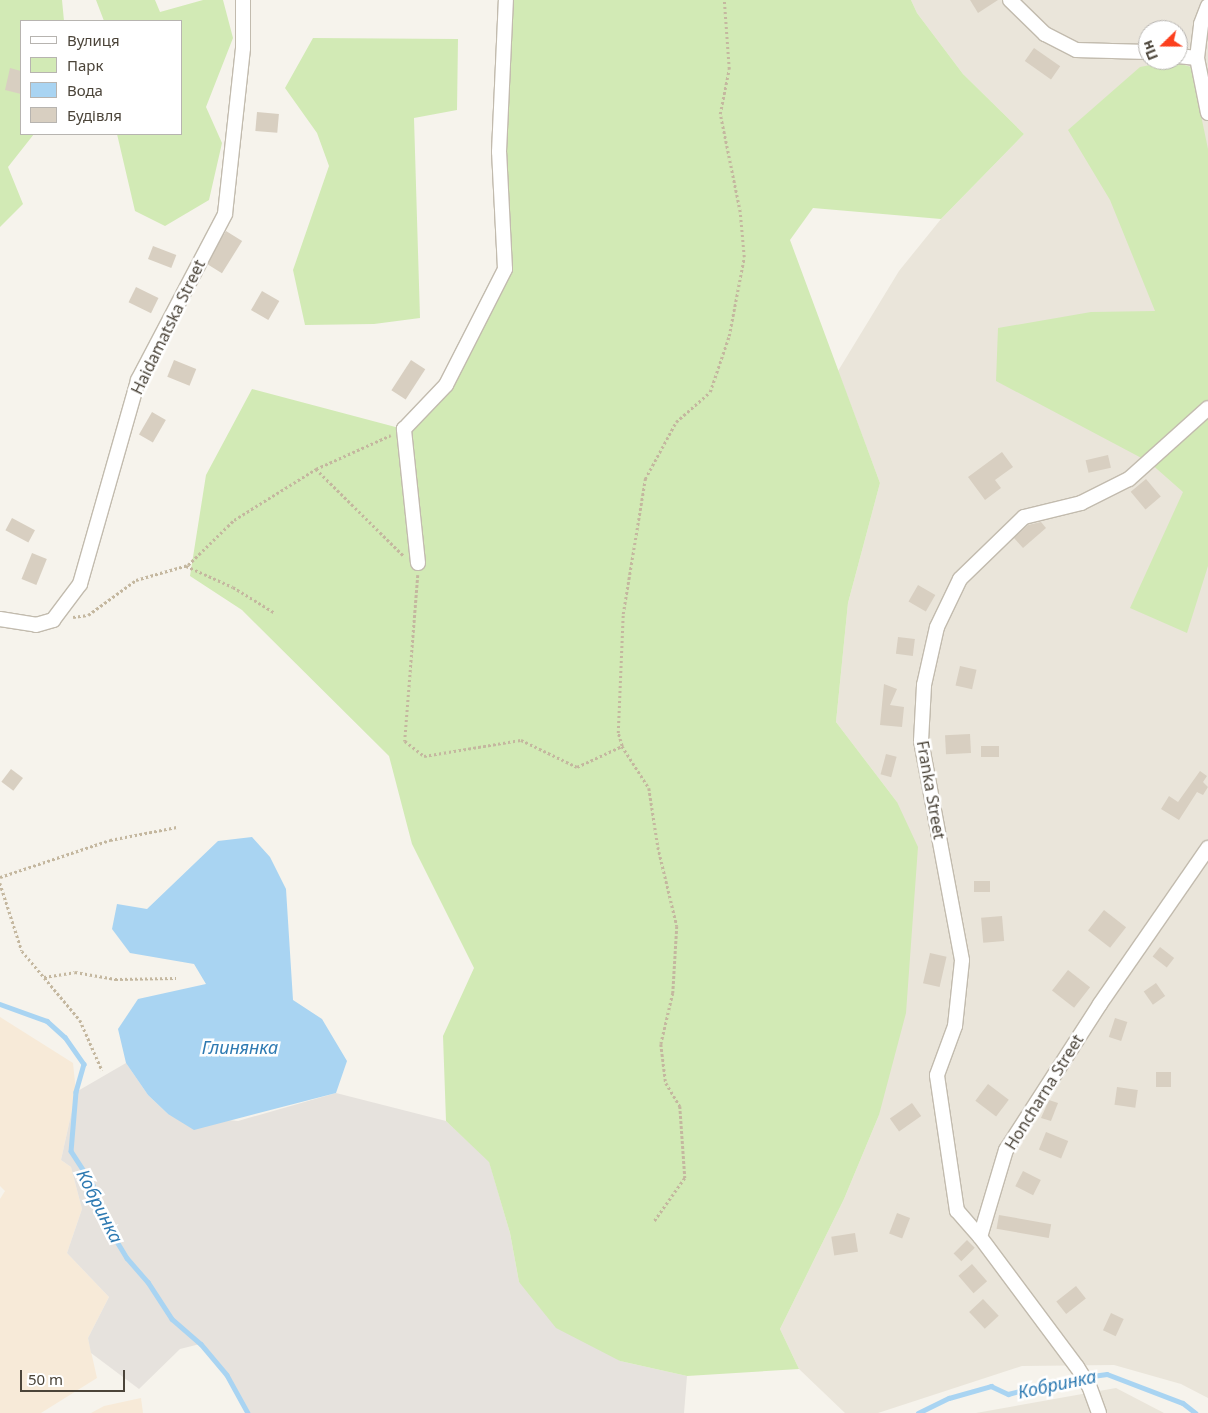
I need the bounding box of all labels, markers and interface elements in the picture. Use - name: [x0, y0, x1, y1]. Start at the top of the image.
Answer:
- legend: [20, 20, 182, 135]
- north arrow: [1138, 20, 1188, 70]
- text: Вулиця: [67, 30, 120, 50]
- text: Пн: [1137, 38, 1162, 63]
- text: Парк: [67, 55, 103, 75]
- text: Вода: [67, 80, 103, 100]
- text: Будівля: [67, 105, 122, 125]
- street label: Haidamatska Street: [127, 257, 209, 397]
- street label: Franka Street: [913, 739, 949, 841]
- street label: Honcharna Street: [1001, 1031, 1087, 1153]
- water label: Глинянка: [202, 1036, 278, 1058]
- water label: Кобринка: [72, 1166, 128, 1246]
- scale bar: [22, 1360, 128, 1392]
- water label: Кобринка: [1016, 1365, 1098, 1403]
- text: 50 m: [28, 1369, 63, 1389]

